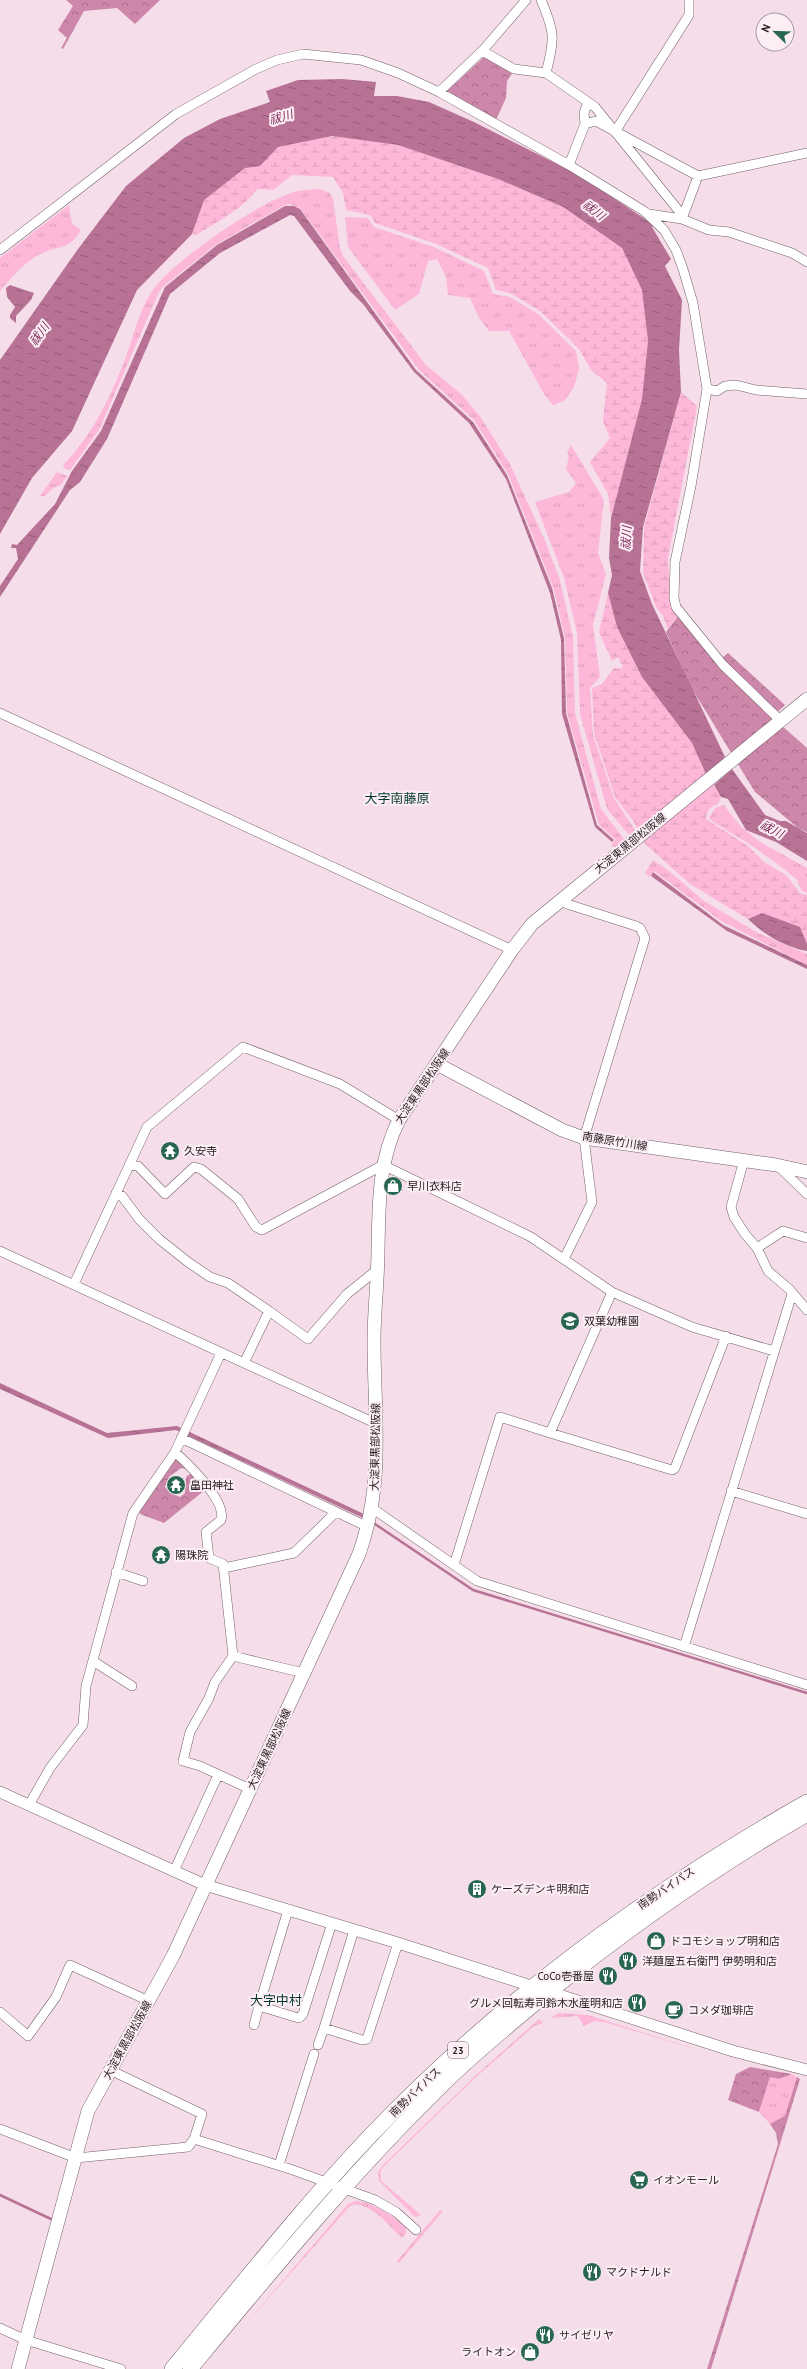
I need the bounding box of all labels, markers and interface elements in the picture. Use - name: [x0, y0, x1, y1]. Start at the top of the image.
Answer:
- north arrow: [755, 12, 795, 52]
- text: N: [758, 22, 774, 34]
- water label: 祓川: [267, 106, 297, 128]
- water label: 祓川: [580, 197, 610, 224]
- water label: 祓川: [26, 318, 53, 348]
- water label: 祓川: [618, 524, 634, 550]
- district label: 大字南藤原: [364, 790, 430, 807]
- street label: 大淀東黒部松阪線: [591, 810, 669, 876]
- water label: 祓川: [758, 817, 788, 842]
- street label: 大淀東黒部松阪線: [392, 1046, 452, 1126]
- street label: 南藤原竹川線: [581, 1129, 649, 1153]
- temple icon: 久安寺: [159, 1140, 181, 1162]
- place label: 久安寺: [184, 1144, 217, 1158]
- shop icon: 早川衣料店: [382, 1175, 404, 1197]
- place label: 早川衣料店: [407, 1179, 462, 1193]
- school or university icon: 双葉幼稚園: [559, 1310, 581, 1332]
- place label: 双葉幼稚園: [584, 1314, 639, 1328]
- street label: 大淀東黒部松阪線: [367, 1403, 383, 1491]
- temple icon: 畠田神社: [165, 1474, 187, 1496]
- place label: 畠田神社: [190, 1478, 234, 1492]
- temple icon: 陽珠院: [150, 1544, 172, 1566]
- place label: 陽珠院: [175, 1548, 208, 1562]
- street label: 大淀東黒部松阪線: [244, 1706, 294, 1792]
- street label: 南勢バイパス: [635, 1864, 697, 1912]
- building icon: ケーズデンキ明和店: [466, 1878, 488, 1900]
- place label: ケーズデンキ明和店: [491, 1882, 589, 1896]
- shop icon: ドコモショップ明和店: [645, 1930, 667, 1952]
- place label: ドコモショップ明和店: [670, 1934, 780, 1948]
- restaurant icon: 洋麺屋五右衛門 伊勢明和店: [617, 1950, 639, 1972]
- place label: 洋麺屋五右衛門 伊勢明和店: [642, 1954, 777, 1968]
- restaurant icon: CoCo壱番屋: [597, 1965, 619, 1987]
- place label: CoCo壱番屋: [537, 1969, 594, 1983]
- district label: 大字中村: [250, 1992, 302, 2009]
- restaurant icon: グルメ回転寿司鈴木水産明和店: [626, 1992, 648, 2014]
- place label: グルメ回転寿司鈴木水産明和店: [469, 1996, 623, 2010]
- street label: 大淀東黒部松阪線: [100, 1998, 154, 2082]
- cafe icon: コメダ珈琲店: [663, 1999, 685, 2021]
- place label: コメダ珈琲店: [688, 2003, 754, 2017]
- road number: 23: [448, 2042, 468, 2058]
- street label: 南勢バイパス: [386, 2064, 444, 2120]
- supermarket icon: イオンモール: [628, 2169, 650, 2191]
- place label: イオンモール: [653, 2173, 719, 2187]
- restaurant icon: マクドナルド: [581, 2261, 603, 2283]
- place label: マクドナルド: [606, 2265, 672, 2279]
- restaurant icon: サイゼリヤ: [534, 2324, 556, 2346]
- place label: サイゼリヤ: [559, 2328, 614, 2342]
- shop icon: ライトオン: [519, 2341, 541, 2363]
- place label: ライトオン: [461, 2345, 516, 2359]

